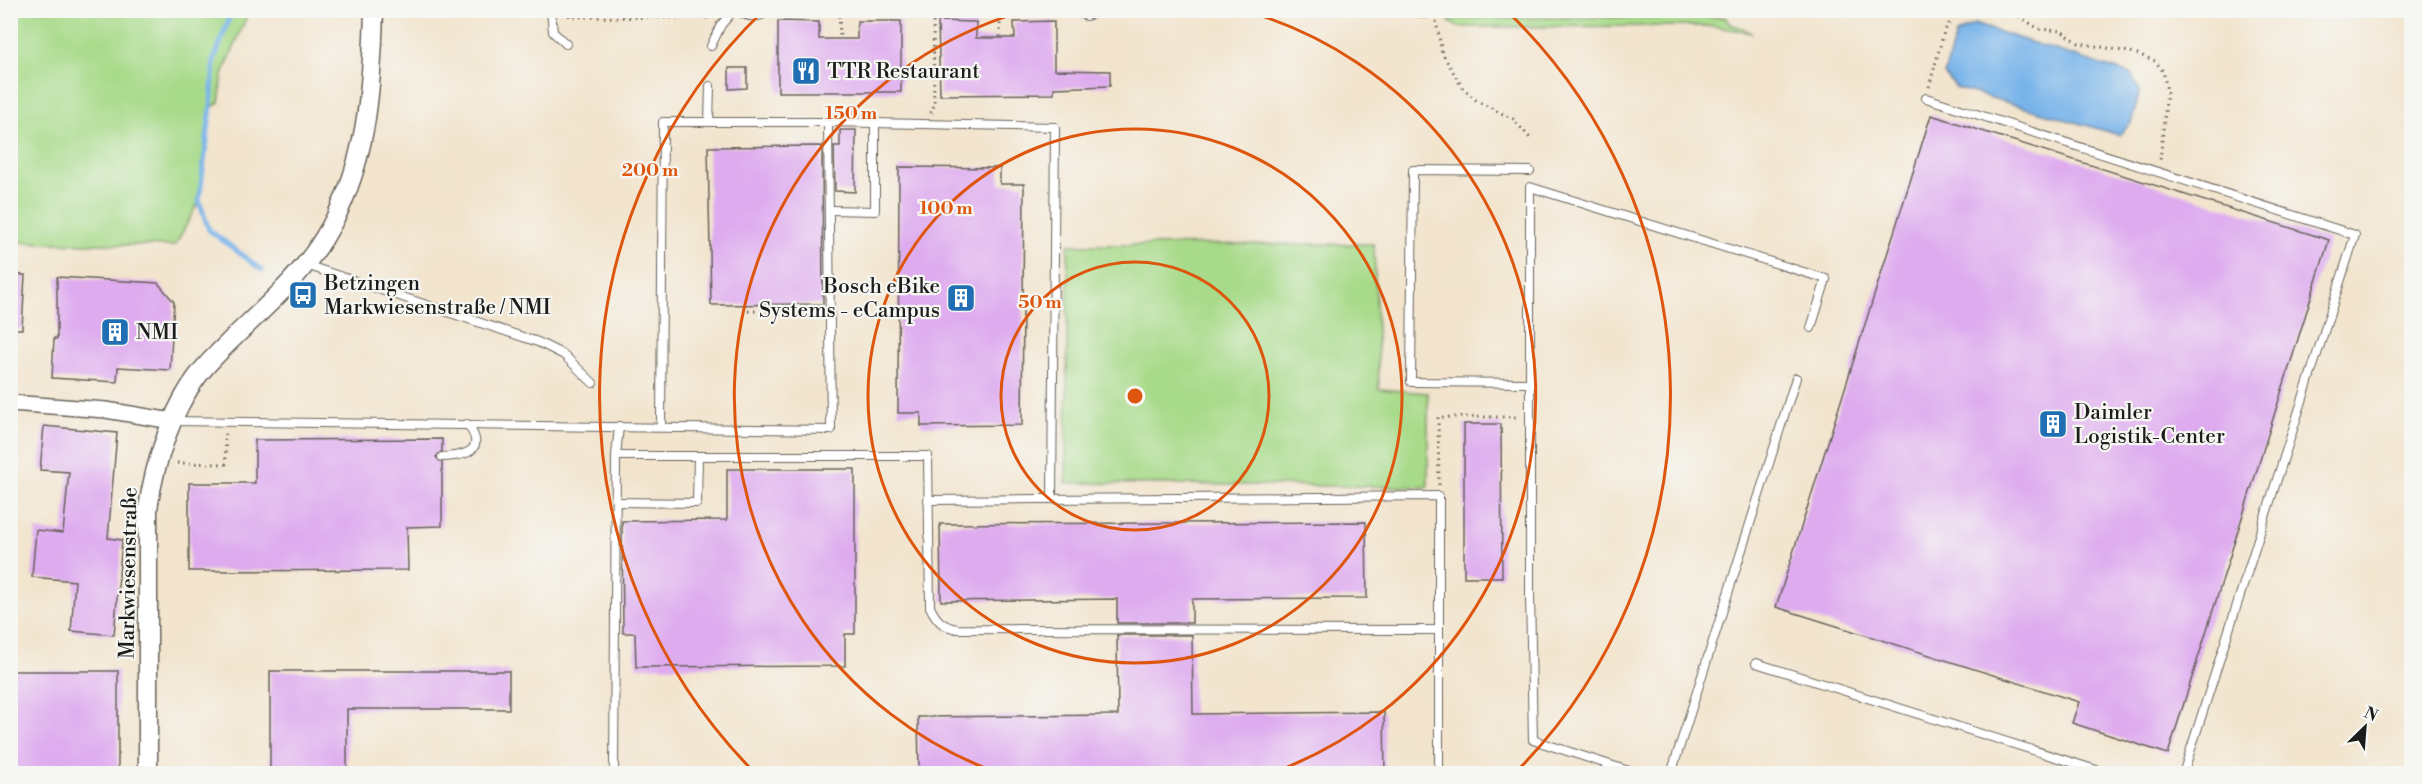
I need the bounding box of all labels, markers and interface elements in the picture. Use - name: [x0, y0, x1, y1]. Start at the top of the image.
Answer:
- restaurant icon: TTR Restaurant: [790, 55, 822, 87]
- place label: TTR Restaurant: [827, 59, 980, 85]
- text: 150 m: [825, 102, 878, 125]
- text: 200 m: [622, 159, 679, 182]
- text: 100 m: [919, 197, 973, 220]
- place label: Betzingen Markwiesenstraße / NMI: [323, 271, 551, 321]
- place label: Bosch eBike Systems - eCampus: [759, 274, 940, 324]
- bus stop icon: Betzingen Markwiesenstraße / NMI: [287, 279, 319, 311]
- building icon: Bosch eBike Systems - eCampus: [945, 282, 977, 314]
- text: 50 m: [1018, 291, 1062, 314]
- building icon: NMI: [99, 316, 131, 348]
- place label: NMI: [136, 320, 178, 346]
- centre of rings: [1125, 386, 1145, 406]
- place label: Daimler Logistik-Center: [2074, 400, 2225, 450]
- building icon: Daimler Logistik-Center: [2037, 408, 2069, 440]
- street label: Markwiesenstraße: [115, 487, 143, 659]
- north arrow: [2335, 697, 2395, 757]
- text: N: [2361, 703, 2381, 726]

